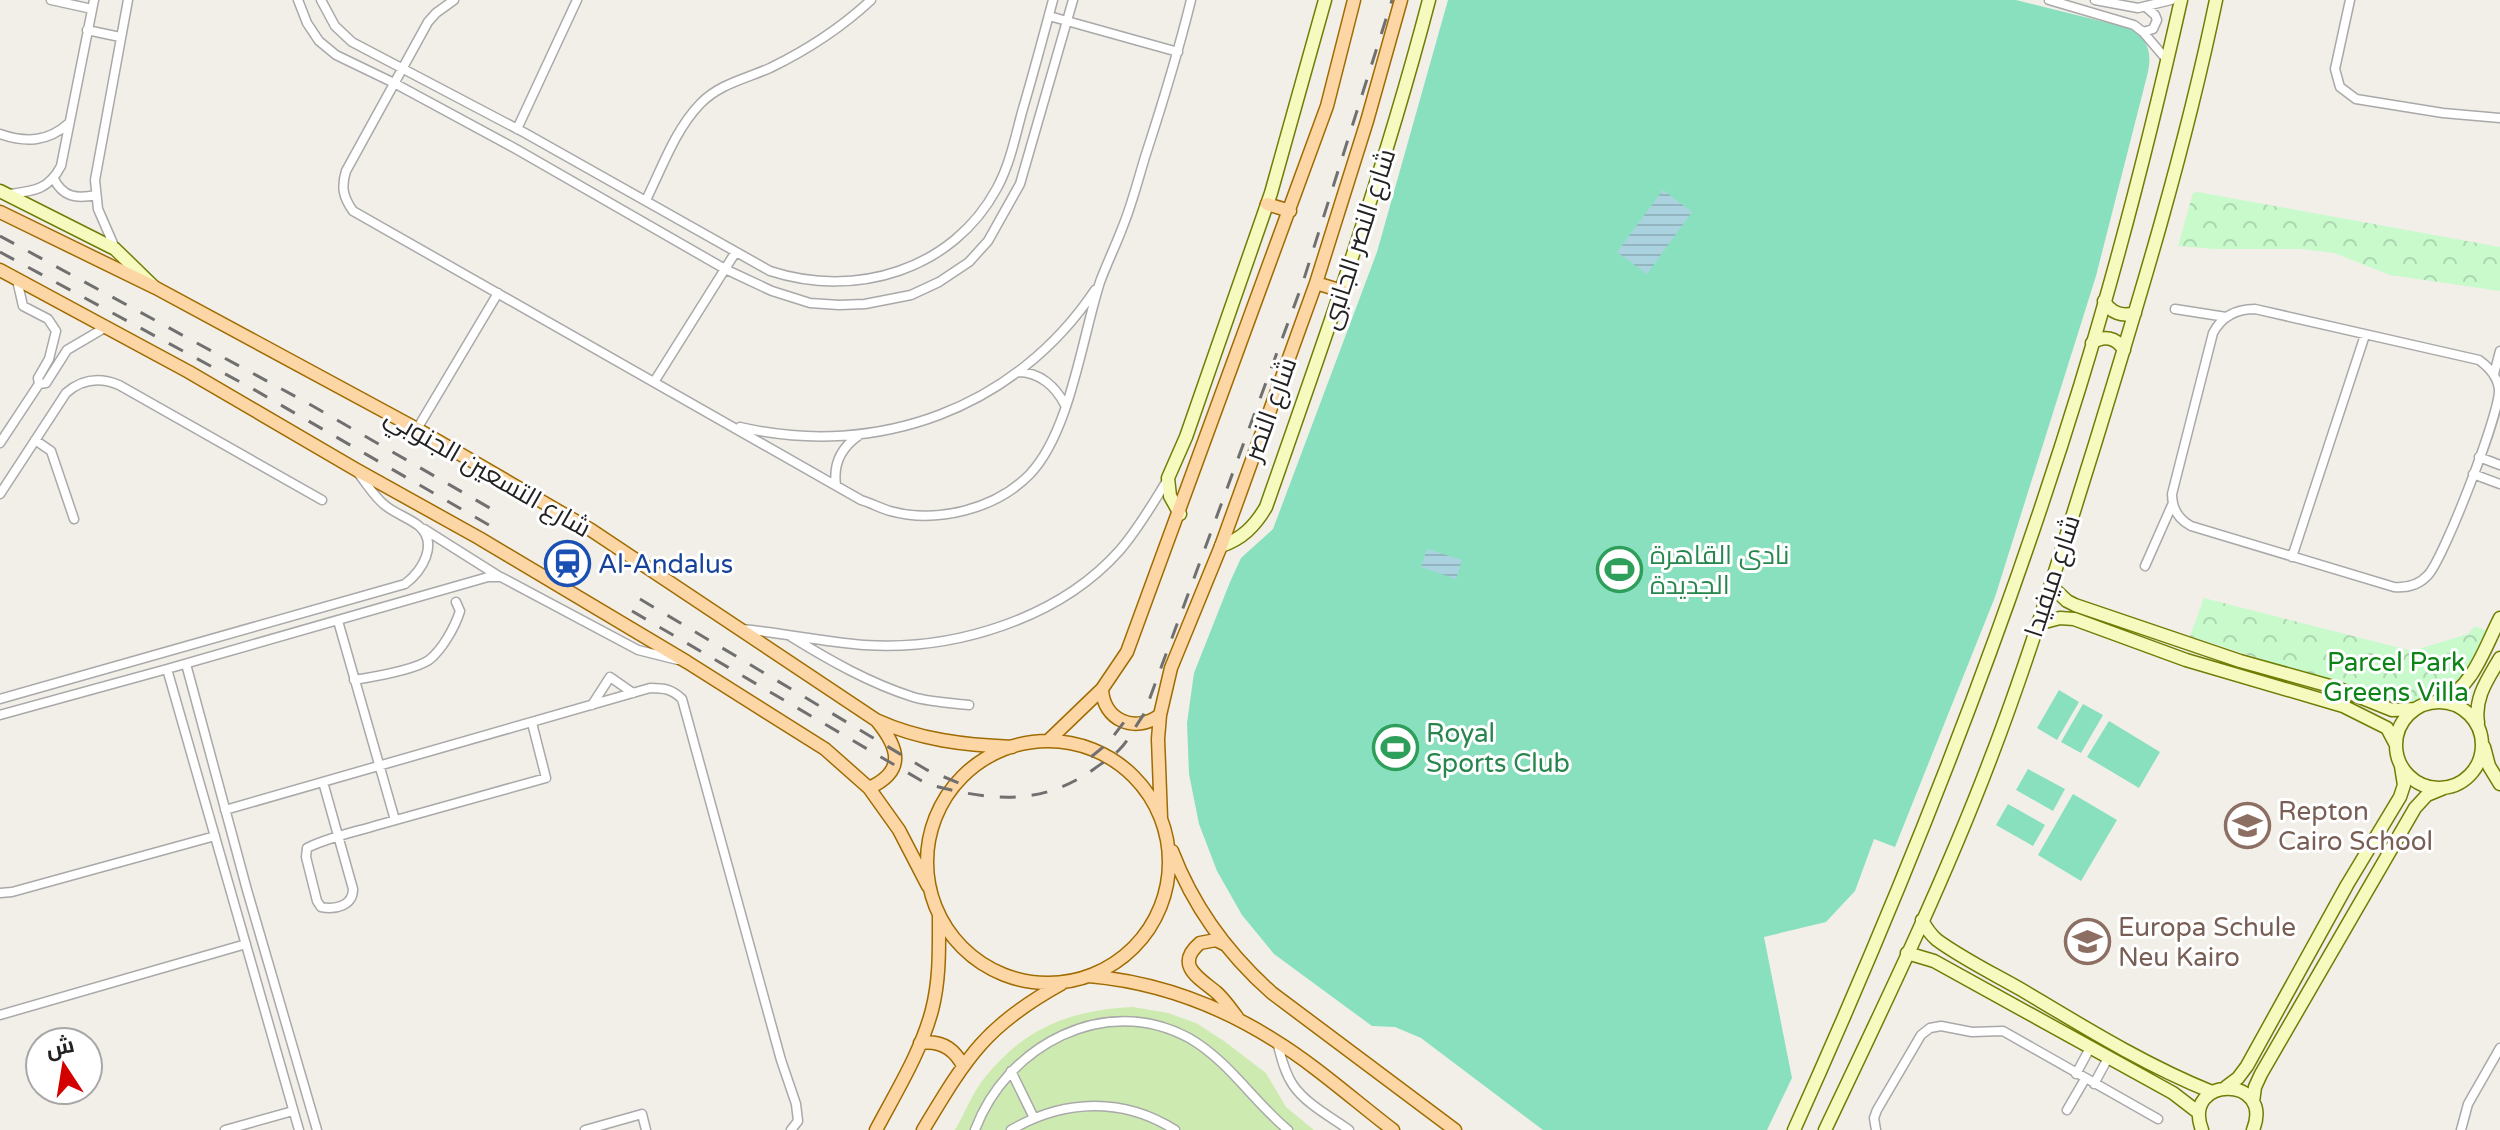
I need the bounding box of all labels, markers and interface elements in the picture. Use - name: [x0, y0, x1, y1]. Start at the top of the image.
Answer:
- street label: شارع النصر الجانبى: [1315, 145, 1403, 334]
- street label: شارع النصر: [1237, 353, 1304, 467]
- street label: شارع التسعين الجنوبي: [377, 401, 596, 548]
- street label: شارع ميفيدا: [2018, 511, 2088, 641]
- station icon: Al-Andalus: [543, 540, 591, 588]
- place label: نادى القاهرة الجديدة: [1650, 540, 1789, 601]
- sports icon: نادى القاهرة الجديدة: [1595, 546, 1643, 594]
- place label: Al-Andalus: [598, 549, 733, 580]
- park label: Parcel Park Greens Villa: [2323, 647, 2469, 708]
- place label: Royal Sports Club: [1426, 718, 1570, 779]
- sports icon: Royal Sports Club: [1371, 724, 1419, 772]
- place label: Repton Cairo School: [2278, 796, 2433, 857]
- school or university icon: Repton Cairo School: [2223, 802, 2271, 850]
- place label: Europa Schule Neu Kairo: [2118, 912, 2296, 973]
- school or university icon: Europa Schule Neu Kairo: [2063, 918, 2111, 966]
- north arrow: [24, 1026, 104, 1106]
- text: ش: [44, 1032, 77, 1063]

